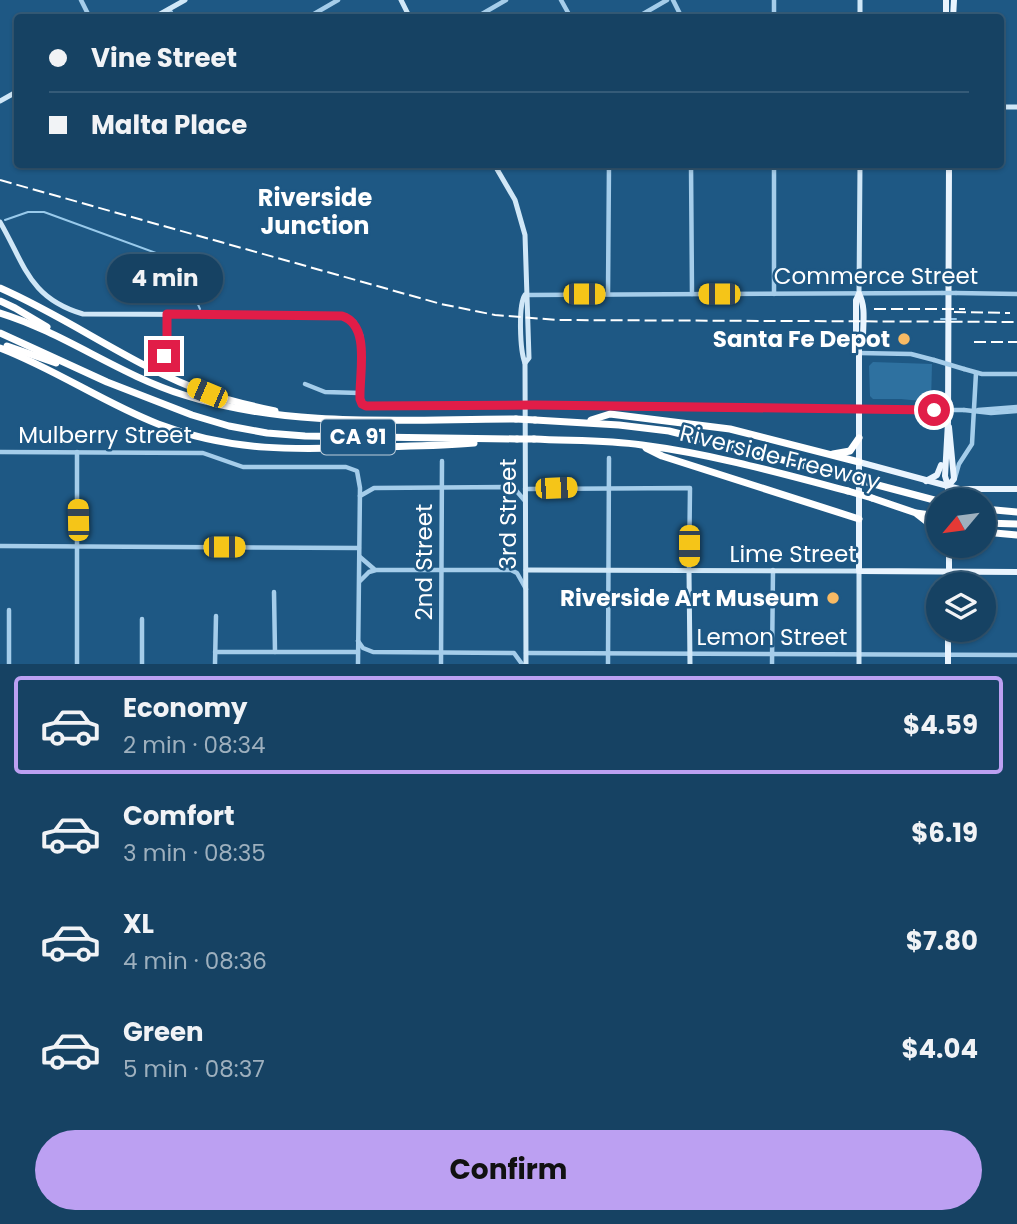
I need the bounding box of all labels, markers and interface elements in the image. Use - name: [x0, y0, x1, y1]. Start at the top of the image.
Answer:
- text: Vine Street: [91, 40, 237, 76]
- text: Malta Place: [91, 107, 247, 143]
- district label: Riverside Junction: [258, 181, 372, 242]
- callout: 4 min: [106, 254, 222, 304]
- street label: Commerce Street: [774, 260, 978, 292]
- text: 4 min: [131, 262, 199, 294]
- car: [564, 284, 606, 305]
- car: [699, 284, 741, 305]
- place label: Santa Fe Depot: [713, 323, 890, 355]
- marker: Santa Fe Depot: [896, 331, 912, 347]
- route end: [148, 340, 180, 372]
- car: [184, 375, 231, 411]
- route start: [918, 394, 950, 426]
- street label: Riverside Freeway: [677, 417, 883, 497]
- street label: Mulberry Street: [18, 419, 192, 451]
- road number: CA 91: [321, 420, 395, 454]
- street label: 3rd Street: [492, 458, 524, 570]
- car: [535, 477, 578, 499]
- north arrow: [926, 488, 996, 558]
- map controls: [926, 488, 996, 642]
- car: [68, 499, 89, 541]
- street label: 2nd Street: [408, 504, 440, 620]
- car: [679, 525, 700, 567]
- car: [204, 537, 246, 558]
- street label: Lime Street: [729, 538, 857, 570]
- button: layers: [926, 572, 996, 642]
- place label: Riverside Art Museum: [560, 582, 819, 614]
- marker: Riverside Art Museum: [825, 590, 841, 606]
- street label: Lemon Street: [697, 621, 847, 653]
- text: Economy: [123, 690, 247, 726]
- icon: car: [39, 694, 102, 757]
- text: $4.59: [903, 707, 978, 743]
- text: 2 min · 08:34: [123, 729, 265, 761]
- text: Comfort: [123, 798, 235, 834]
- icon: car: [39, 802, 102, 865]
- text: $6.19: [911, 815, 978, 851]
- text: 3 min · 08:35: [123, 837, 266, 869]
- text: XL: [123, 906, 154, 942]
- icon: car: [39, 910, 102, 973]
- text: $7.80: [906, 923, 978, 959]
- text: 4 min · 08:36: [123, 945, 267, 977]
- text: Green: [123, 1014, 204, 1050]
- icon: car: [39, 1018, 102, 1081]
- text: $4.04: [901, 1031, 978, 1067]
- text: 5 min · 08:37: [123, 1053, 265, 1085]
- button: Confirm: [35, 1130, 982, 1210]

